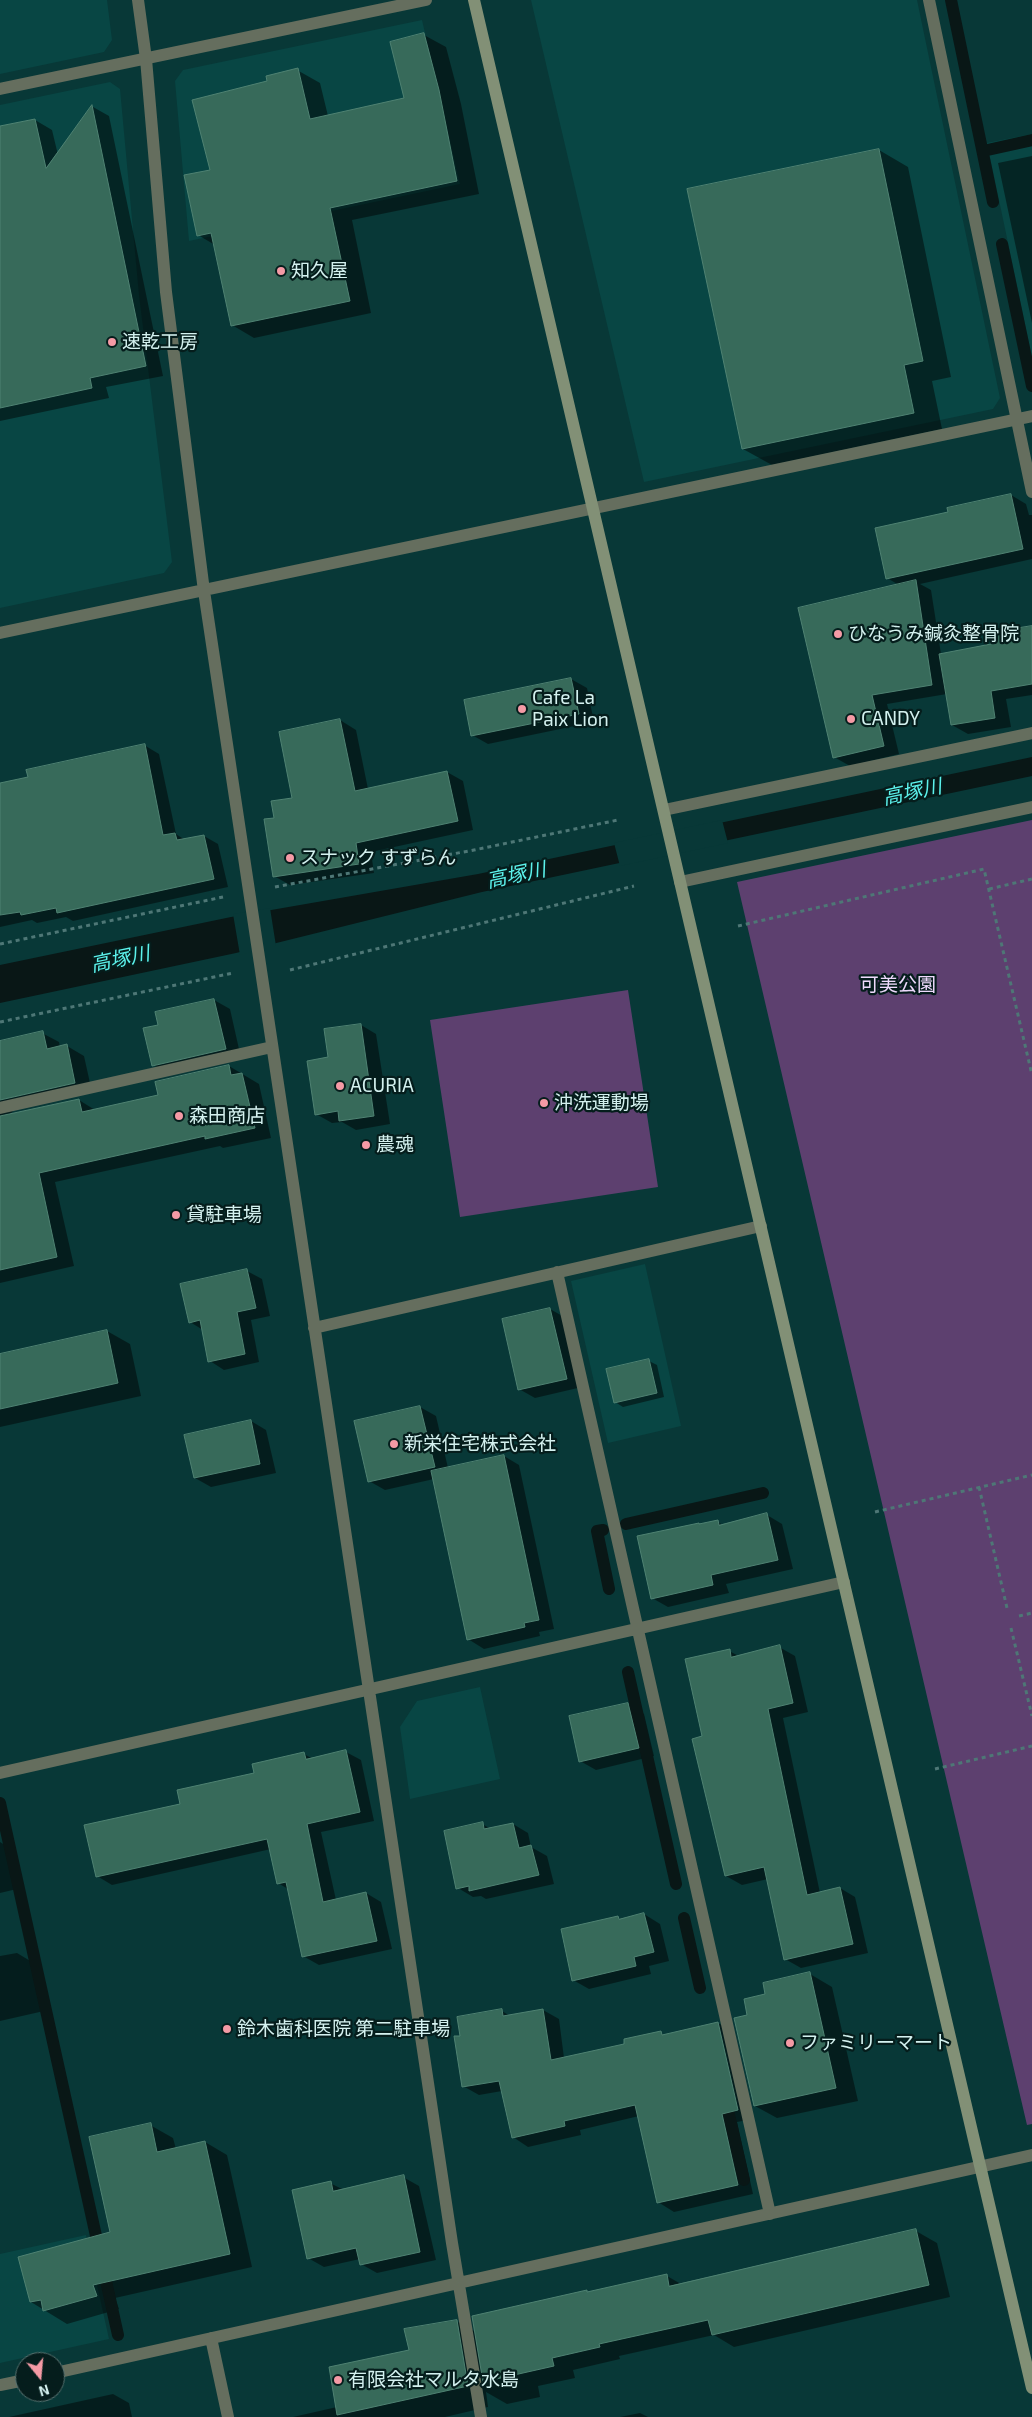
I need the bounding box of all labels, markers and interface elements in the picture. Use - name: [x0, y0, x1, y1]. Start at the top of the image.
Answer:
- place label: 知久屋: [291, 260, 348, 282]
- marker: 知久屋: [275, 265, 287, 277]
- place label: 速乾工房: [122, 331, 198, 353]
- marker: 速乾工房: [106, 336, 118, 348]
- place label: ひなうみ鍼灸整骨院: [848, 623, 1019, 645]
- marker: ひなうみ鍼灸整骨院: [832, 628, 844, 640]
- place label: Cafe La Paix Lion: [532, 687, 609, 731]
- marker: Cafe La Paix Lion: [516, 703, 528, 715]
- place label: CANDY: [861, 708, 920, 730]
- marker: CANDY: [845, 713, 857, 725]
- water label: 高塚川: [880, 774, 944, 810]
- place label: スナック すずらん: [300, 847, 456, 869]
- marker: スナック すずらん: [284, 852, 296, 864]
- water label: 高塚川: [484, 857, 548, 893]
- water label: 高塚川: [88, 941, 152, 977]
- park label: 可美公園: [860, 974, 936, 996]
- place label: ACURIA: [350, 1075, 414, 1097]
- marker: ACURIA: [334, 1080, 346, 1092]
- place label: 沖洗運動場: [554, 1092, 649, 1114]
- marker: 沖洗運動場: [538, 1097, 550, 1109]
- place label: 森田商店: [189, 1105, 265, 1127]
- marker: 森田商店: [173, 1110, 185, 1122]
- place label: 農魂: [376, 1134, 414, 1156]
- marker: 農魂: [360, 1139, 372, 1151]
- place label: 貸駐車場: [186, 1204, 262, 1226]
- marker: 貸駐車場: [170, 1209, 182, 1221]
- place label: 新栄住宅株式会社: [404, 1433, 556, 1455]
- marker: 新栄住宅株式会社: [388, 1438, 400, 1450]
- place label: 鈴木歯科医院 第二駐車場: [237, 2018, 450, 2040]
- marker: 鈴木歯科医院 第二駐車場: [221, 2023, 233, 2035]
- place label: ファミリーマート: [800, 2032, 952, 2054]
- marker: ファミリーマート: [784, 2037, 796, 2049]
- north arrow: [15, 2352, 65, 2402]
- place label: 有限会社マルタ水島: [348, 2369, 519, 2391]
- marker: 有限会社マルタ水島: [332, 2374, 344, 2386]
- text: N: [37, 2381, 52, 2400]

